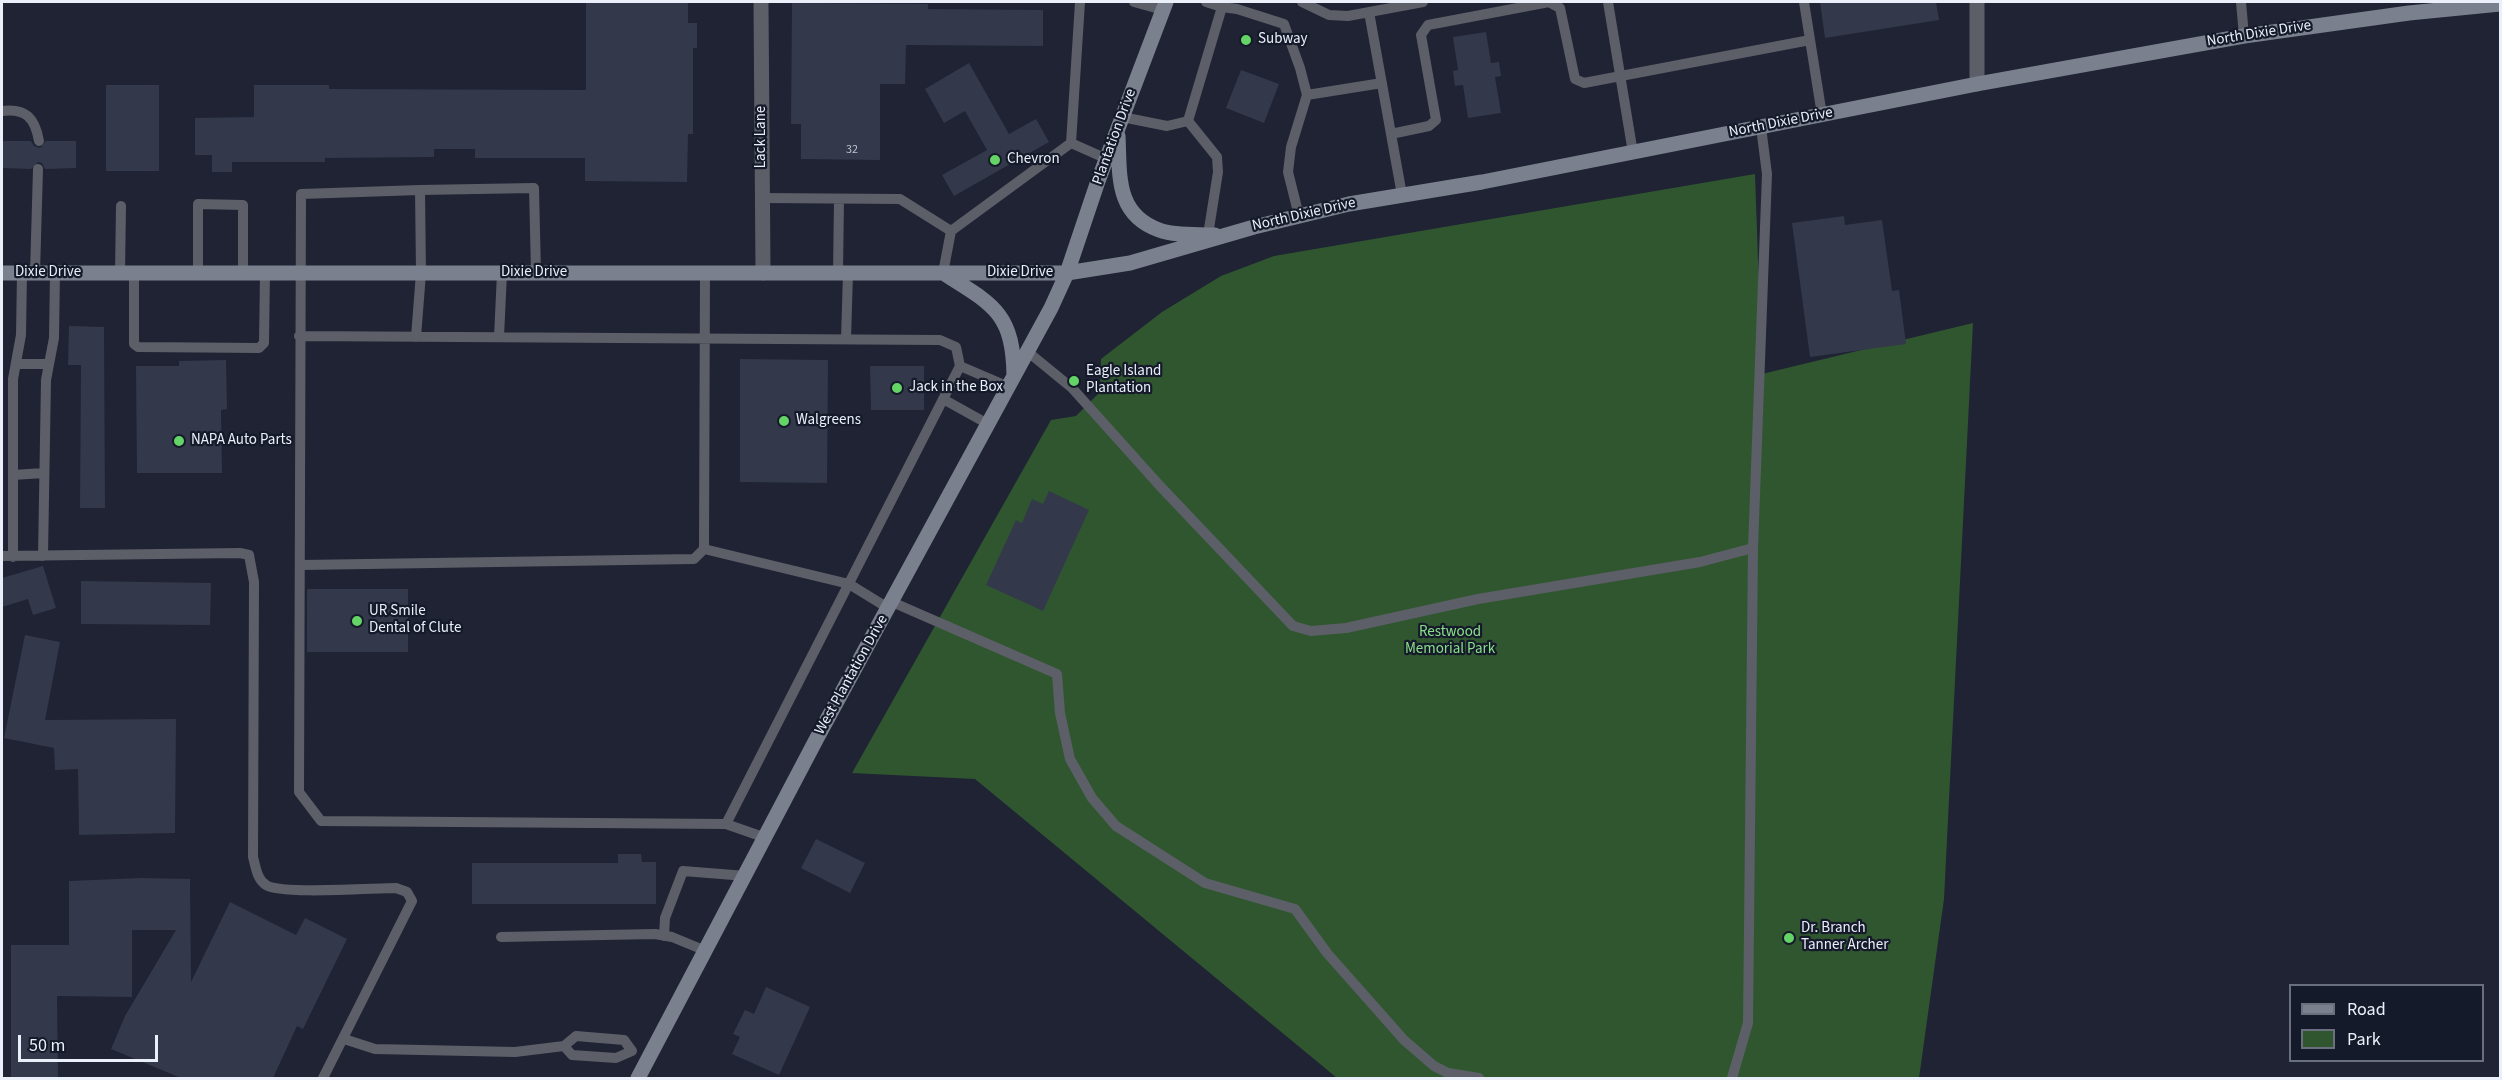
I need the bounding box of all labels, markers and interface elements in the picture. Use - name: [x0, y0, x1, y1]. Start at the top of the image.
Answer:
- street label: North Dixie Drive: [2205, 17, 2313, 51]
- place label: Subway: [1258, 31, 1308, 49]
- marker: Subway: [1239, 33, 1253, 47]
- street label: Plantation Drive: [1089, 87, 1141, 187]
- street label: North Dixie Drive: [1727, 104, 1835, 142]
- street label: Lack Lane: [753, 106, 771, 168]
- house number: 32: [846, 143, 858, 157]
- place label: Chevron: [1007, 151, 1060, 169]
- marker: Chevron: [988, 153, 1002, 167]
- street label: North Dixie Drive: [1251, 194, 1357, 236]
- street label: Dixie Drive: [15, 264, 81, 282]
- street label: Dixie Drive: [501, 264, 567, 282]
- street label: Dixie Drive: [987, 264, 1053, 282]
- place label: Eagle Island Plantation: [1086, 363, 1161, 398]
- marker: Eagle Island Plantation: [1067, 374, 1081, 388]
- place label: Jack in the Box: [909, 379, 1003, 397]
- marker: Jack in the Box: [890, 381, 904, 395]
- place label: Walgreens: [796, 412, 861, 430]
- marker: Walgreens: [777, 414, 791, 428]
- place label: NAPA Auto Parts: [191, 432, 292, 450]
- marker: NAPA Auto Parts: [172, 434, 186, 448]
- place label: UR Smile Dental of Clute: [369, 603, 461, 638]
- street label: West Plantation Drive: [812, 612, 892, 738]
- marker: UR Smile Dental of Clute: [350, 614, 364, 628]
- park label: Restwood Memorial Park: [1405, 624, 1495, 659]
- place label: Dr. Branch Tanner Archer: [1801, 920, 1888, 955]
- marker: Dr. Branch Tanner Archer: [1782, 931, 1796, 945]
- legend: [2289, 984, 2484, 1062]
- text: Road: [2347, 997, 2386, 1022]
- scale bar: [21, 1023, 160, 1061]
- text: Park: [2347, 1027, 2381, 1052]
- text: 50 m: [29, 1033, 65, 1058]

